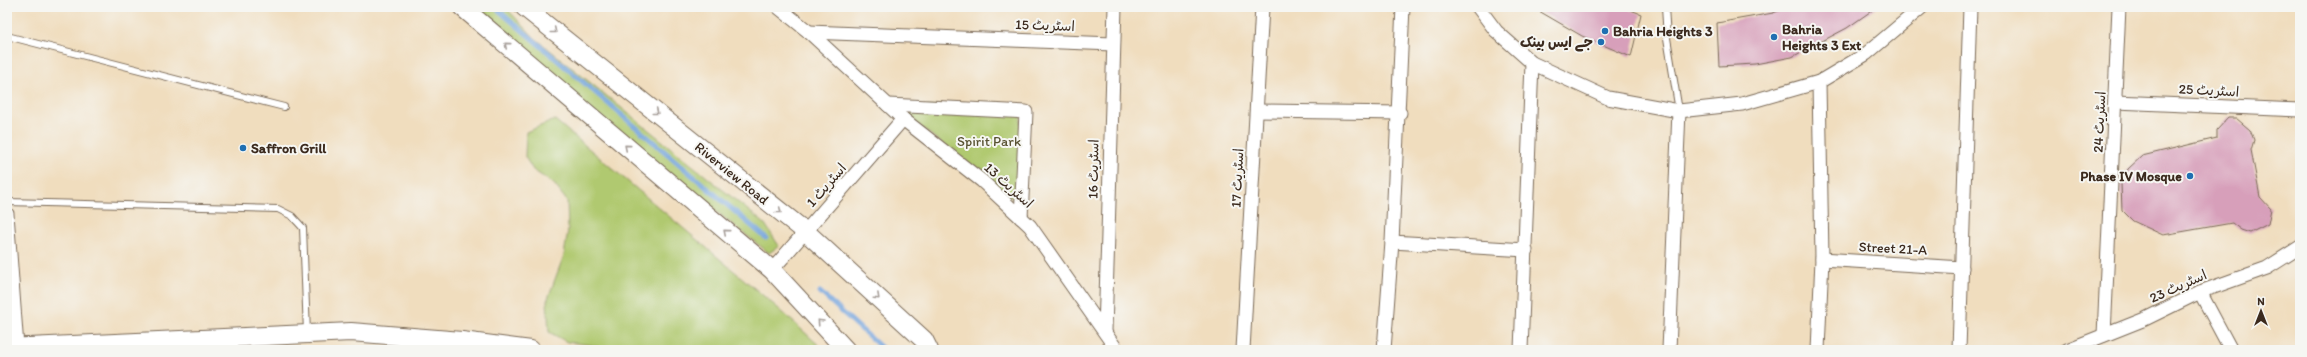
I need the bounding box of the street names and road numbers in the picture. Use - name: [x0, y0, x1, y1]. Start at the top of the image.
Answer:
- street label: اسٹریٹ 15: [1015, 16, 1075, 35]
- street label: اسٹریٹ 25: [2178, 80, 2240, 101]
- street label: اسٹریٹ 24: [2089, 91, 2110, 153]
- street label: Riverview Road: [691, 138, 772, 209]
- street label: اسٹریٹ 16: [1084, 139, 1103, 199]
- street label: اسٹریٹ 17: [1227, 148, 1248, 208]
- street label: اسٹریٹ 13: [981, 159, 1037, 212]
- street label: اسٹریٹ 1: [803, 160, 850, 211]
- street label: Street 21-A: [1858, 238, 1928, 259]
- street label: اسٹریٹ 23: [2147, 266, 2209, 307]

